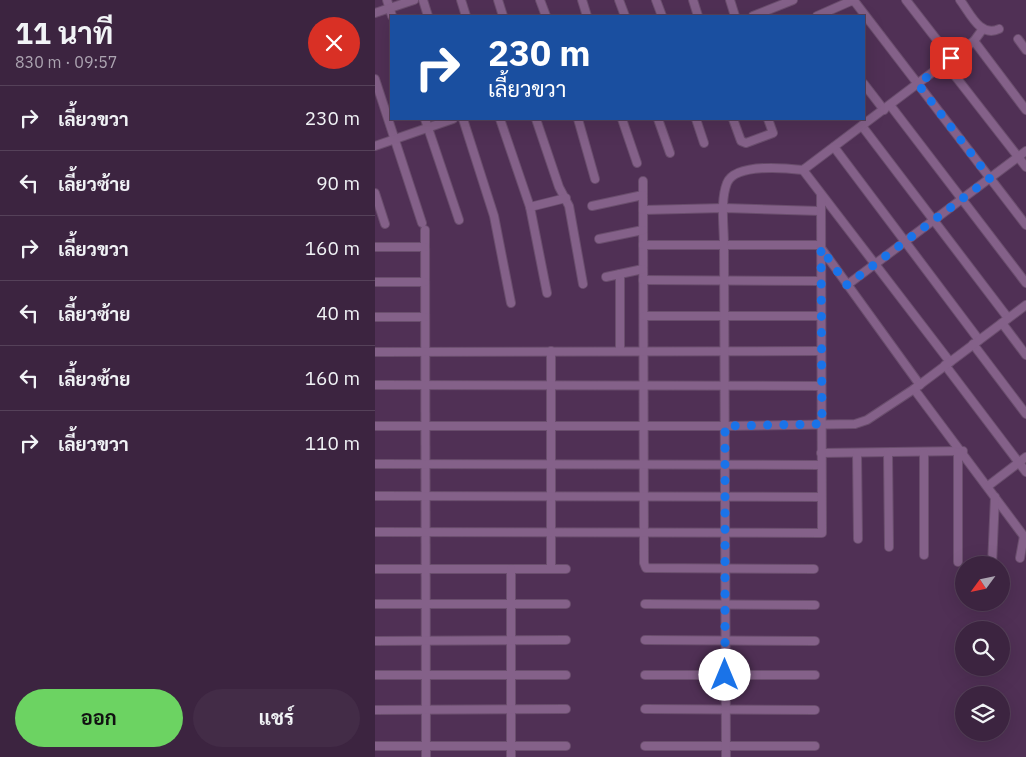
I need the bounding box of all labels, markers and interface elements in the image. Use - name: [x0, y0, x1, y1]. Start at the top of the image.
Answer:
- text: 11 นาที: [15, 13, 113, 52]
- button: close: [308, 17, 360, 69]
- text: 230 m: [488, 30, 591, 76]
- icon: right: [405, 35, 470, 100]
- pin: [930, 37, 972, 79]
- icon: arrive: [937, 44, 965, 72]
- text: 830 m · 09:57: [15, 52, 117, 72]
- text: เลี้ยวขวา: [488, 74, 566, 103]
- icon: right: [15, 104, 43, 132]
- text: 230 m: [305, 106, 360, 130]
- text: เลี้ยวขวา: [58, 107, 129, 131]
- icon: left: [15, 169, 43, 197]
- text: 90 m: [316, 171, 360, 195]
- text: เลี้ยวซ้าย: [58, 172, 130, 196]
- icon: right: [15, 234, 43, 262]
- text: 160 m: [305, 236, 360, 260]
- text: เลี้ยวขวา: [58, 237, 129, 261]
- icon: left: [15, 299, 43, 327]
- text: 40 m: [316, 301, 360, 325]
- text: เลี้ยวซ้าย: [58, 302, 130, 326]
- icon: left: [15, 364, 43, 392]
- text: 160 m: [305, 366, 360, 390]
- text: เลี้ยวซ้าย: [58, 367, 130, 391]
- icon: right: [15, 429, 43, 457]
- text: 110 m: [305, 431, 360, 455]
- text: เลี้ยวขวา: [58, 432, 129, 456]
- north arrow: [955, 556, 1010, 611]
- map controls: [955, 556, 1010, 741]
- button: search: [955, 621, 1010, 676]
- position arrow: [698, 648, 750, 700]
- button: layers: [955, 686, 1010, 741]
- button: ออก: [15, 689, 183, 747]
- button: แชร์: [193, 689, 360, 747]

